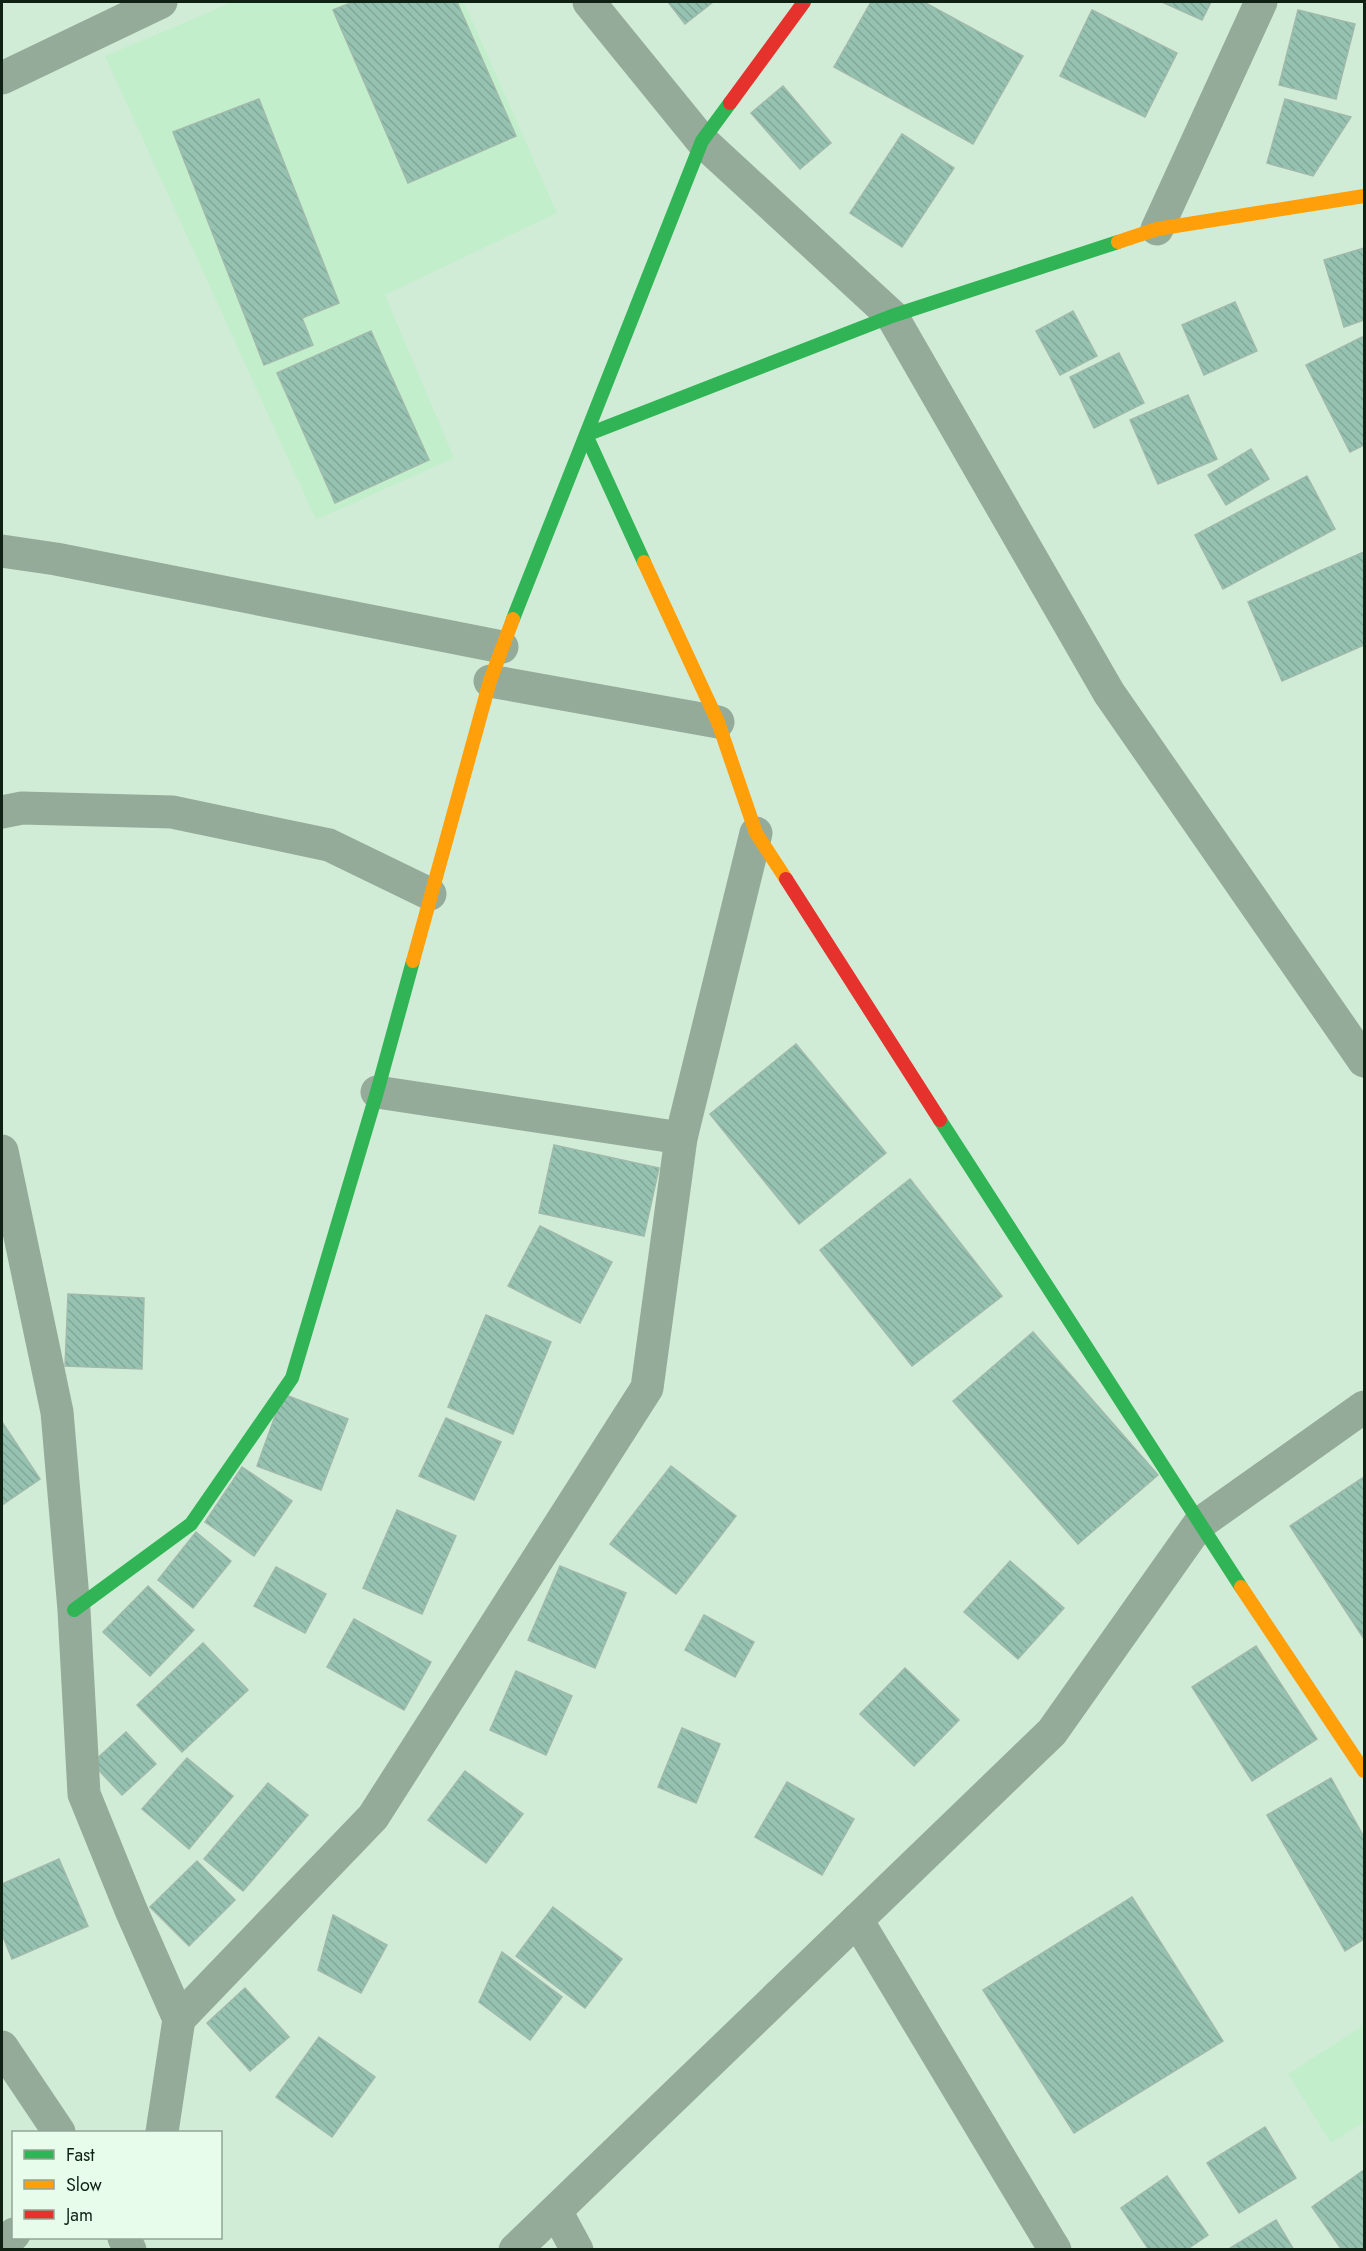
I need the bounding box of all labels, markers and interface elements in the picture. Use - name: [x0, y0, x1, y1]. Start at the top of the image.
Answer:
- legend: [12, 2131, 222, 2239]
- text: Fast: [66, 2142, 95, 2168]
- text: Slow: [66, 2172, 103, 2198]
- text: Jam: [64, 2202, 93, 2228]

